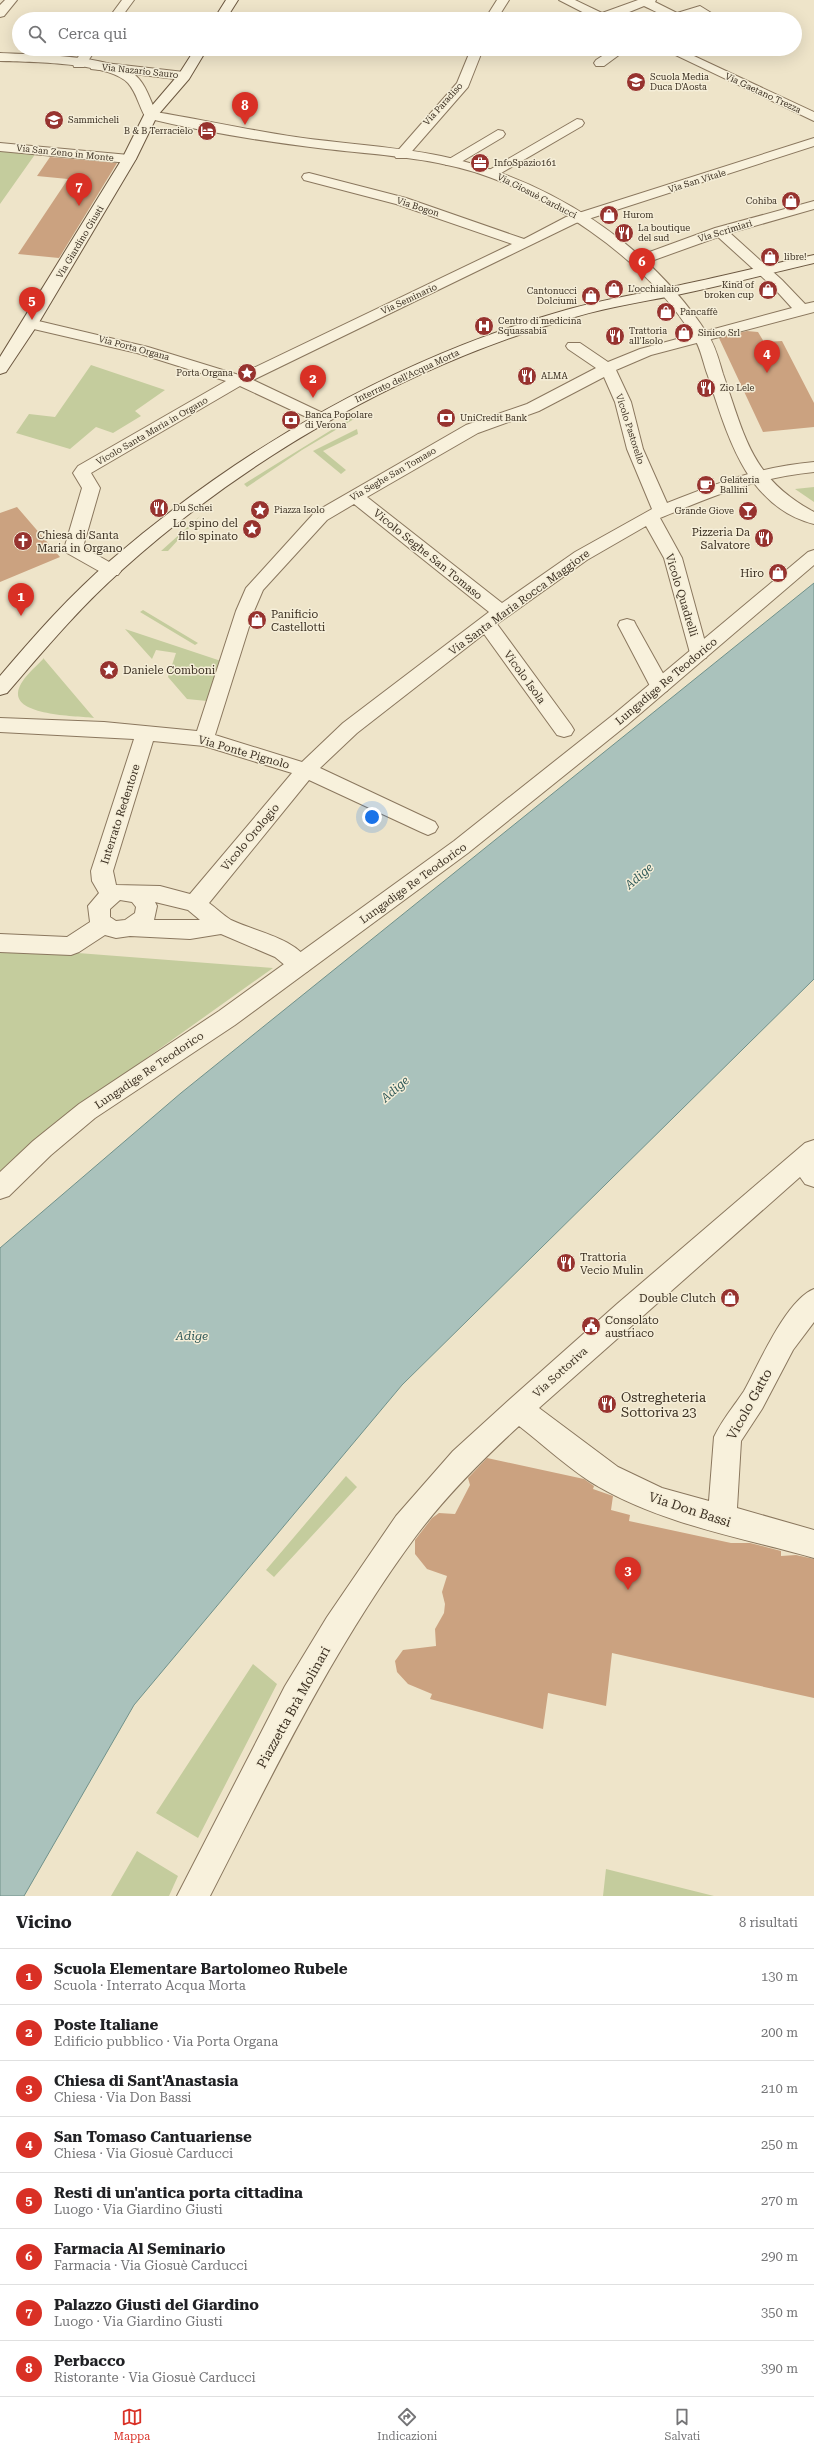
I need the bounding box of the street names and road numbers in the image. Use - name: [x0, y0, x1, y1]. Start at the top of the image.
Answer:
- street label: Via Nazario Sauro: [101, 62, 179, 80]
- street label: Via Gaetano Trezza: [723, 71, 803, 115]
- street label: Via Paradiso: [421, 80, 465, 127]
- street label: Via San Zeno in Monte: [16, 143, 114, 163]
- street label: Via San Vitale: [667, 167, 727, 195]
- street label: Via Giosuè Carducci: [496, 172, 579, 220]
- street label: Via Bogon: [395, 195, 441, 219]
- street label: Via Giardino Giusti: [54, 204, 106, 280]
- street label: Via Scrimiari: [697, 218, 753, 244]
- street label: Via Seminario: [379, 281, 439, 316]
- street label: Via Porta Organa: [97, 334, 171, 362]
- street label: Interrato dell'Acqua Morta: [353, 347, 461, 405]
- street label: Vicolo Pastorello: [614, 393, 646, 466]
- street label: Vicolo Santa Maria in Organo: [94, 395, 210, 467]
- street label: Via Seghe San Tomaso: [348, 445, 438, 503]
- street label: Vicolo Seghe San Tomaso: [371, 506, 485, 602]
- street label: Via Santa Maria Rocca Maggiore: [446, 547, 592, 658]
- street label: Vicolo Quadrelli: [663, 552, 700, 639]
- street label: Lungadige Re Teodorico: [613, 635, 720, 728]
- street label: Vicolo Isola: [501, 648, 548, 706]
- street label: Via Ponte Pignolo: [197, 733, 291, 772]
- street label: Interrato Redentore: [98, 762, 143, 866]
- street label: Vicolo Orologio: [219, 801, 282, 873]
- street label: Lungadige Re Teodorico: [357, 840, 469, 926]
- street label: Lungadige Re Teodorico: [92, 1029, 206, 1112]
- street label: Via Sottoriva: [530, 1344, 590, 1400]
- street label: Vicolo Gatto: [724, 1366, 775, 1442]
- street label: Via Don Bassi: [647, 1489, 733, 1530]
- street label: Piazzetta Brà Molinari: [254, 1644, 333, 1771]

